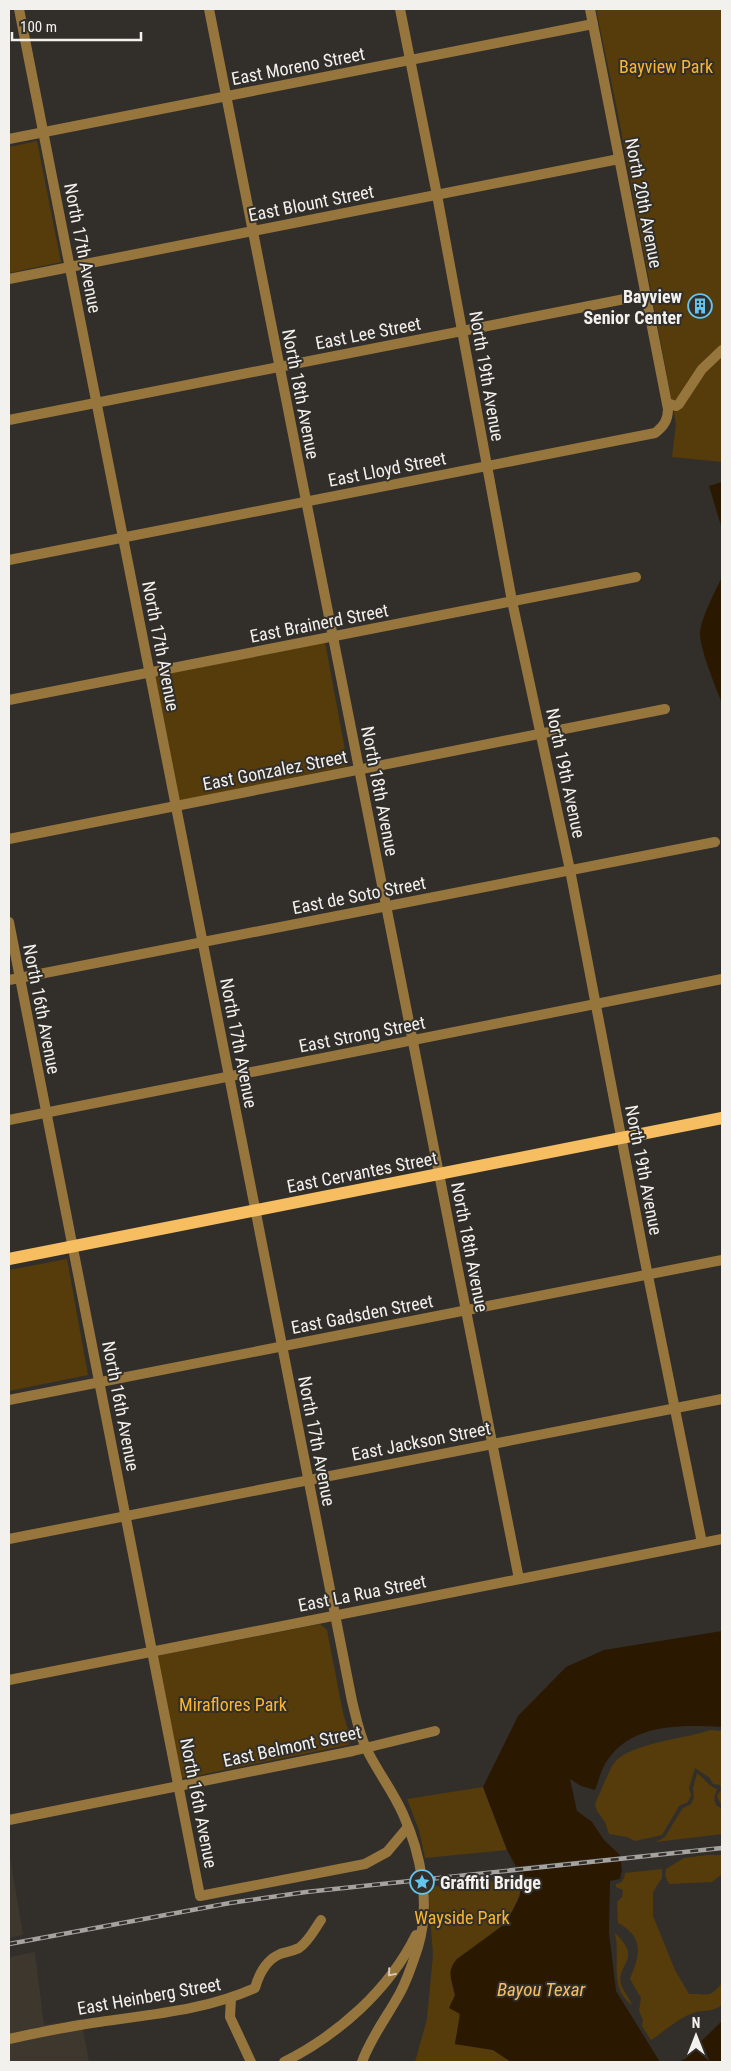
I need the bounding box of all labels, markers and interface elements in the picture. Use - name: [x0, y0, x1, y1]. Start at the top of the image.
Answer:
- scale bar: [12, 10, 141, 42]
- text: 100 m: [20, 18, 57, 36]
- street label: East Moreno Street: [229, 43, 367, 89]
- park label: Bayview Park: [619, 56, 713, 77]
- street label: North 20th Avenue: [621, 136, 667, 270]
- street label: North 17th Avenue: [60, 181, 106, 315]
- street label: East Blount Street: [247, 181, 375, 225]
- place label: Bayview Senior Center: [583, 286, 683, 328]
- building icon: Bayview Senior Center: [687, 293, 713, 319]
- street label: North 19th Avenue: [465, 309, 509, 443]
- street label: East Lee Street: [313, 312, 423, 354]
- street label: North 18th Avenue: [278, 327, 324, 461]
- street label: East Lloyd Street: [326, 447, 448, 491]
- street label: North 17th Avenue: [138, 579, 184, 713]
- street label: East Brainerd Street: [248, 599, 390, 647]
- street label: North 19th Avenue: [542, 706, 590, 840]
- street label: North 18th Avenue: [357, 724, 403, 858]
- street label: East Gonzalez Street: [201, 746, 349, 794]
- street label: East de Soto Street: [290, 872, 428, 918]
- street label: North 16th Avenue: [19, 942, 65, 1076]
- street label: North 17th Avenue: [216, 976, 262, 1110]
- street label: East Strong Street: [297, 1011, 427, 1057]
- street label: North 19th Avenue: [621, 1103, 667, 1237]
- street label: East Cervantes Street: [285, 1147, 439, 1197]
- street label: North 18th Avenue: [447, 1180, 493, 1314]
- street label: East Gadsden Street: [289, 1290, 435, 1338]
- street label: North 16th Avenue: [98, 1339, 144, 1473]
- street label: North 17th Avenue: [294, 1374, 340, 1508]
- street label: East Jackson Street: [350, 1417, 492, 1465]
- street label: East La Rua Street: [296, 1570, 428, 1616]
- park label: Miraflores Park: [179, 1694, 287, 1715]
- street label: East Belmont Street: [221, 1721, 363, 1771]
- street label: North 16th Avenue: [176, 1736, 222, 1870]
- place icon: Graffiti Bridge: [409, 1869, 435, 1895]
- place label: Graffiti Bridge: [440, 1872, 541, 1893]
- park label: Wayside Park: [414, 1907, 510, 1928]
- one-way arrow: [388, 1967, 397, 1976]
- street label: East Heinberg Street: [76, 1973, 222, 2019]
- water label: Bayou Texar: [497, 1978, 585, 2001]
- north arrow: [671, 2011, 721, 2061]
- text: N: [692, 2015, 700, 2031]

